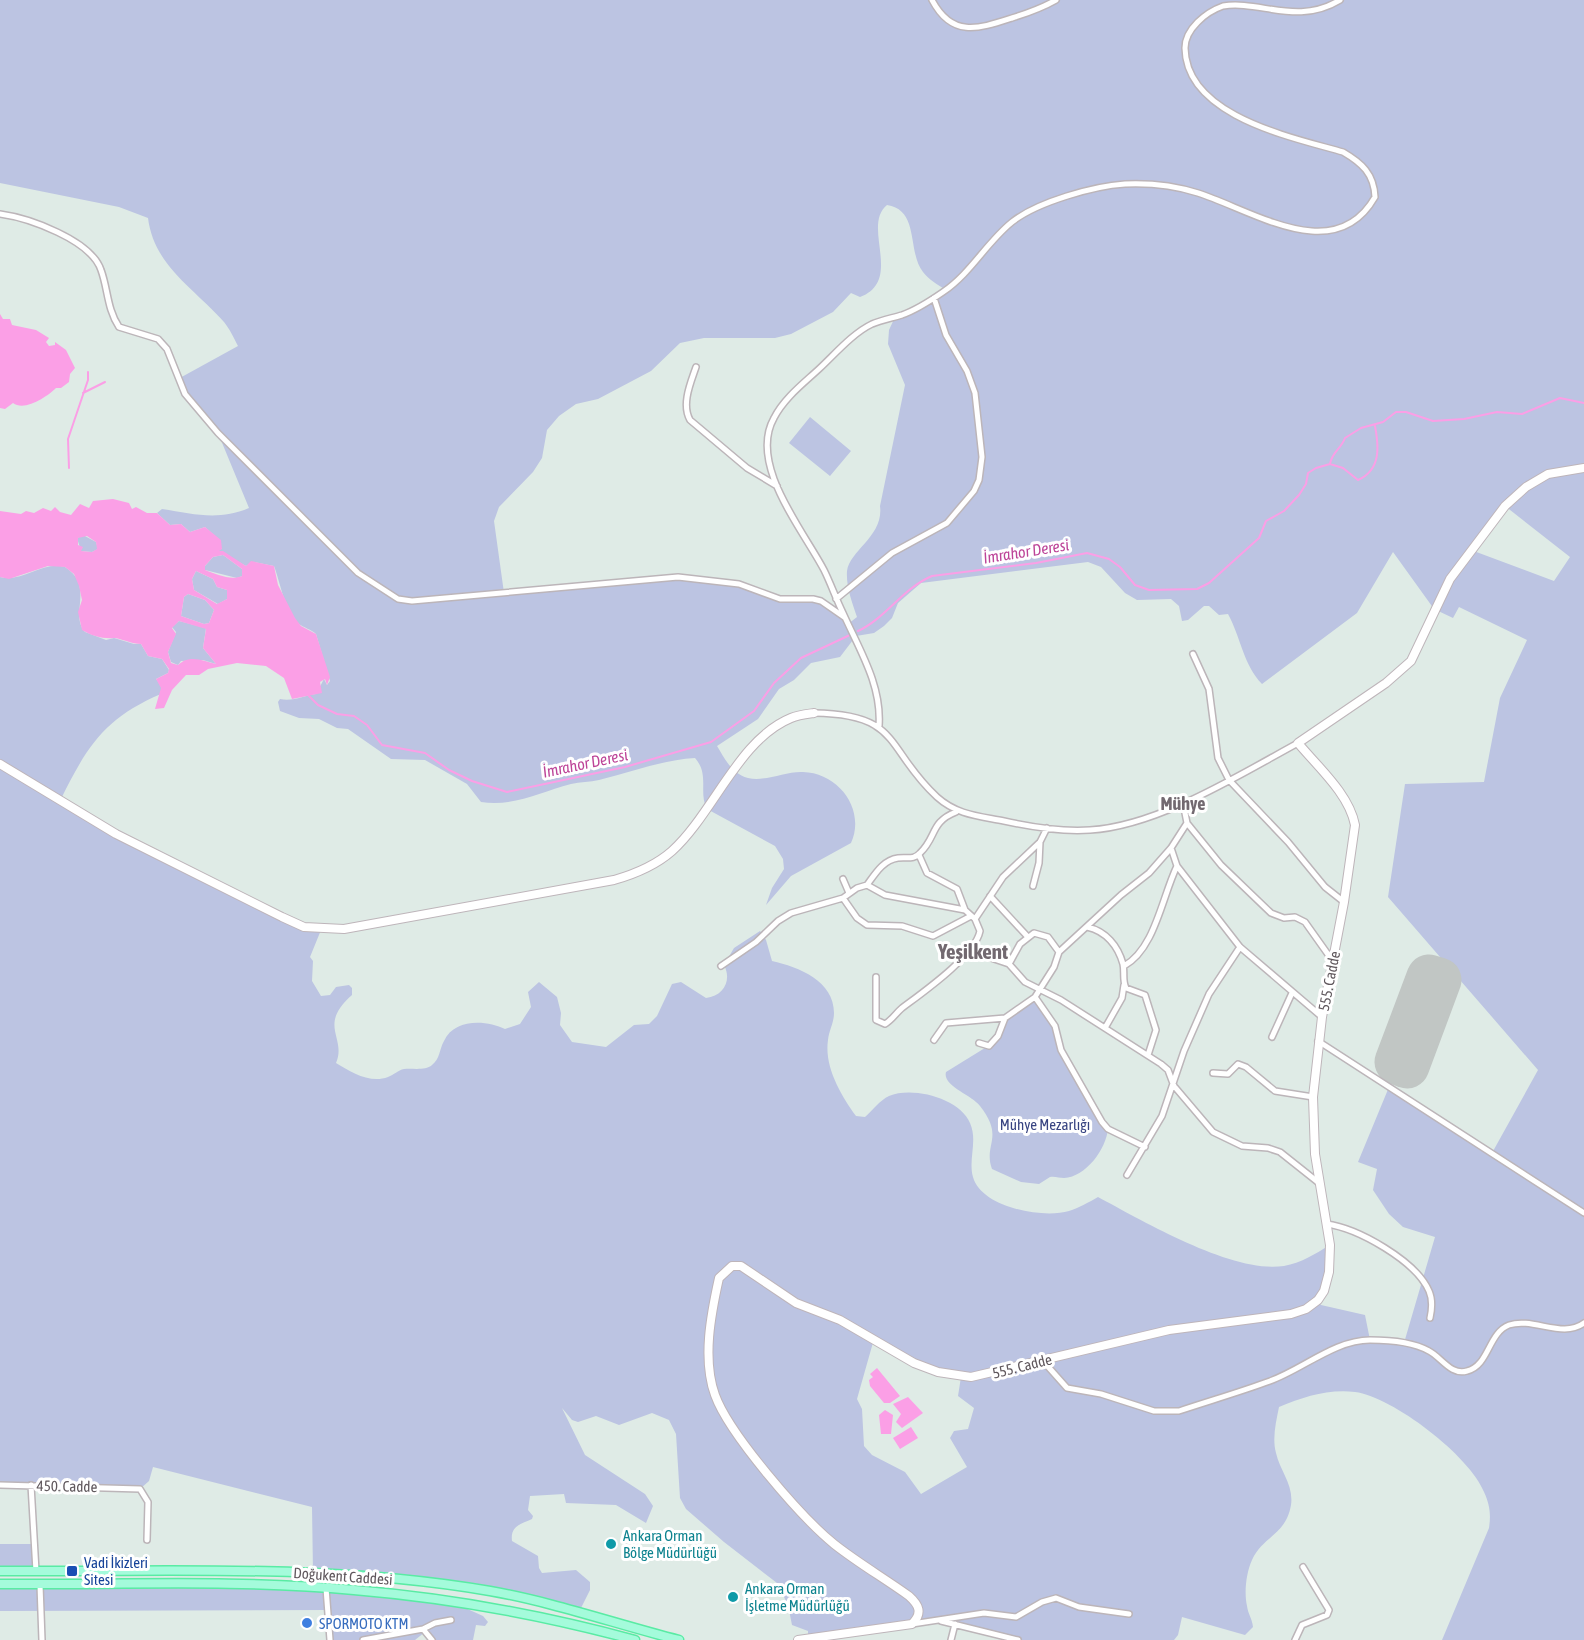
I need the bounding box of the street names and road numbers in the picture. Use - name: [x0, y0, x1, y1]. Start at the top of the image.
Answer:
- street label: 555. Cadde: [1315, 949, 1343, 1012]
- street label: 555. Cadde: [991, 1350, 1054, 1382]
- street label: 450. Cadde: [37, 1477, 98, 1495]
- street label: Doğukent Caddesi: [293, 1564, 393, 1588]

